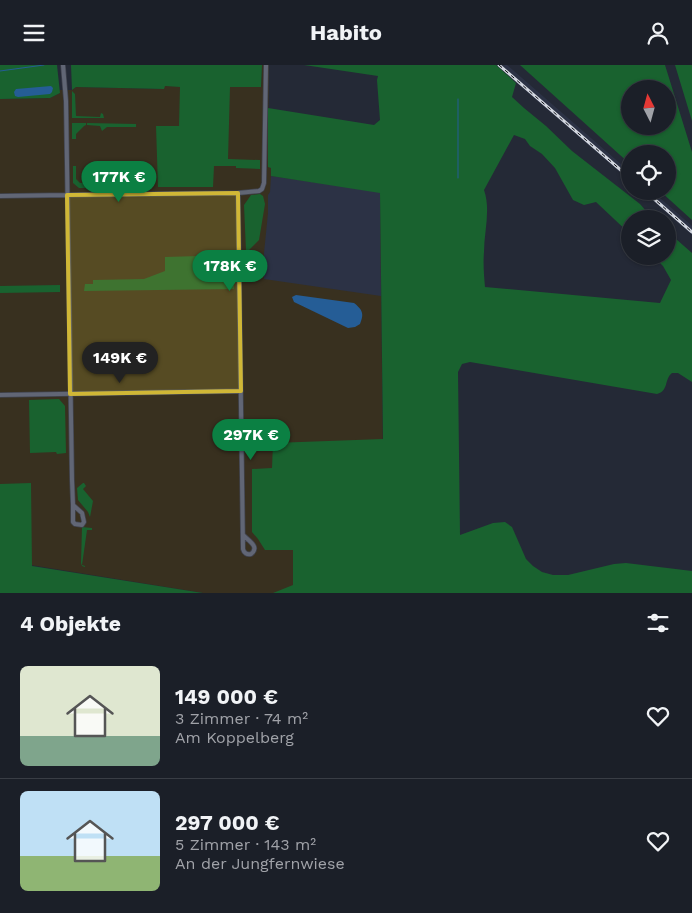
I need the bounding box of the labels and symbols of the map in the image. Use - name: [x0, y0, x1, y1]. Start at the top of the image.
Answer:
- north arrow: [621, 80, 676, 135]
- pin: 177K €: [78, 161, 160, 203]
- pin: 178K €: [189, 249, 271, 292]
- pin: 149K €: [79, 341, 161, 384]
- pin: 297K €: [210, 419, 292, 461]

